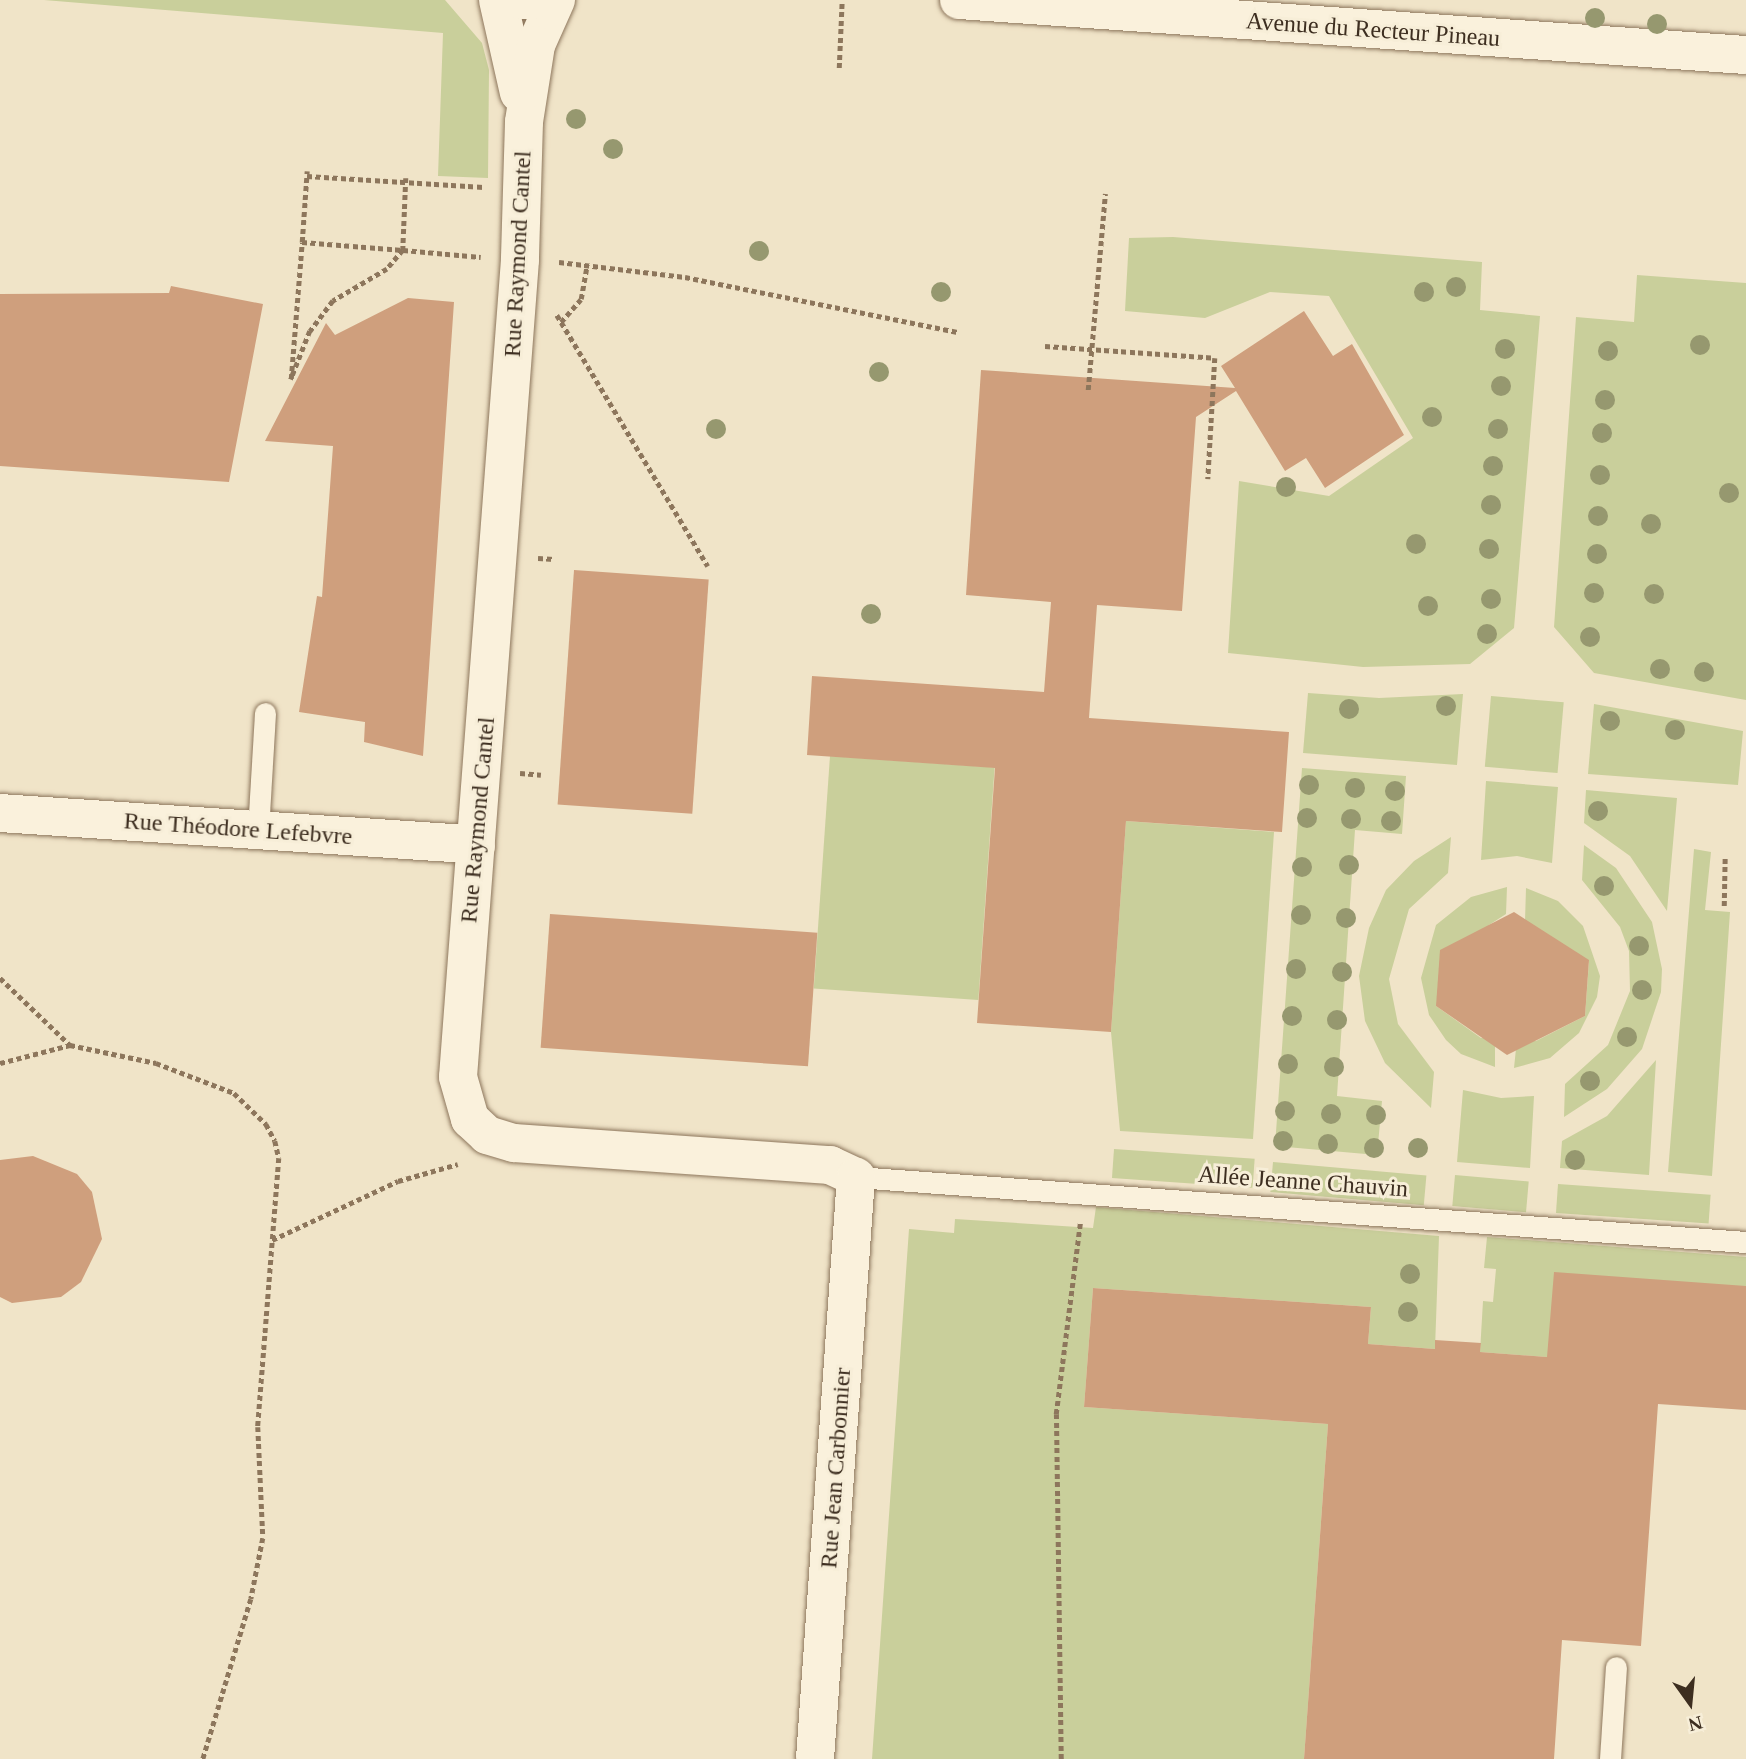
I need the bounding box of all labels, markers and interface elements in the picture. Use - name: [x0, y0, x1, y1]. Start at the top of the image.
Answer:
- street label: Avenue du Recteur Pineau: [1245, 7, 1501, 53]
- street label: Rue Raymond Cantel: [498, 150, 538, 358]
- street label: Rue Raymond Cantel: [455, 716, 501, 924]
- street label: Rue Théodore Lefebvre: [123, 807, 353, 851]
- street label: Allée Jeanne Chauvin: [1197, 1160, 1409, 1204]
- street label: Rue Jean Carbonnier: [815, 1367, 857, 1569]
- north arrow: [1655, 1668, 1725, 1738]
- text: N: [1686, 1712, 1705, 1736]

